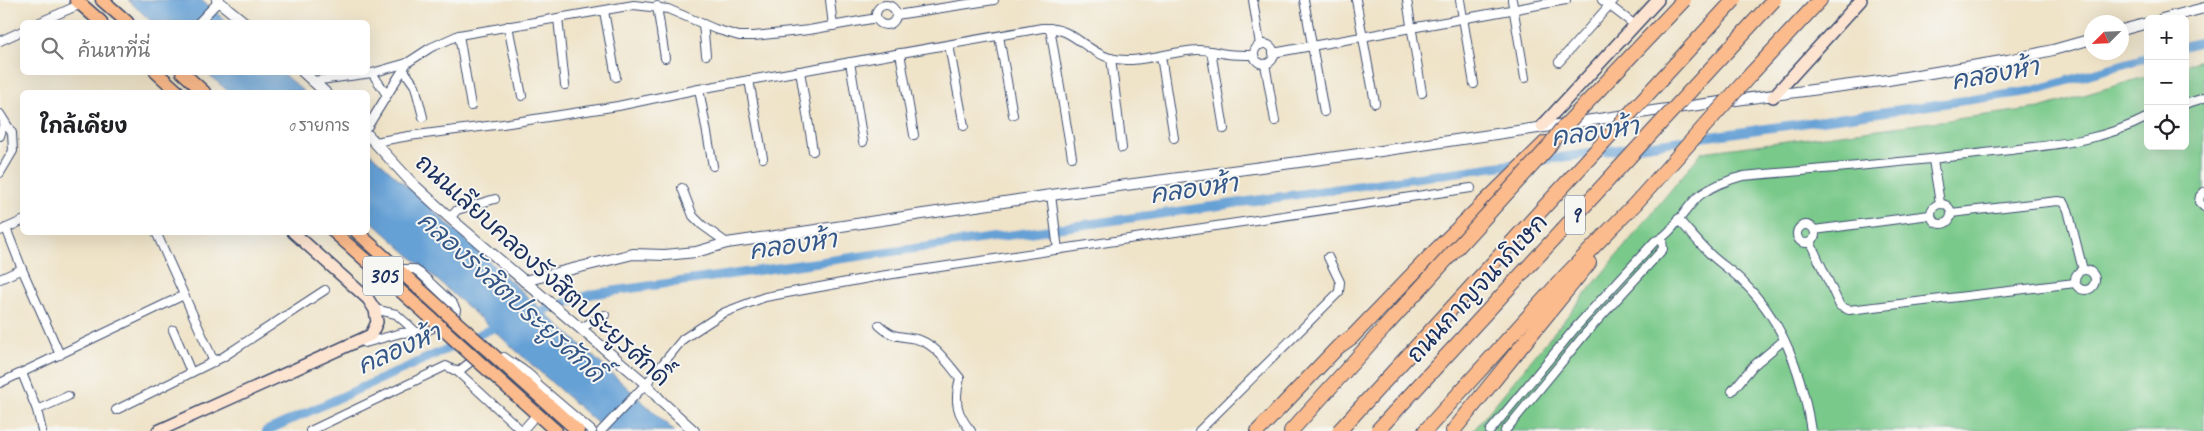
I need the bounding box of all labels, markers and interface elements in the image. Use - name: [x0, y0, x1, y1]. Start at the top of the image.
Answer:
- north arrow: [2084, 15, 2129, 60]
- map controls: [2144, 15, 2189, 150]
- button: +: [2144, 15, 2189, 60]
- search box: [20, 20, 370, 75]
- icon: search: [38, 34, 66, 62]
- text: ค้นหาที่นี่: [78, 39, 150, 63]
- water label: คลองห้า: [1949, 50, 2043, 97]
- button: −: [2144, 60, 2189, 105]
- button: locate: [2144, 105, 2189, 150]
- water label: คลองห้า: [1549, 110, 1643, 154]
- text: ใกล้เคียง: [40, 113, 127, 139]
- text: 0 รายการ: [288, 116, 350, 136]
- street label: ถนนเลียบคลองรังสิตประยูรศักดิ์: [410, 148, 676, 392]
- water label: คลองห้า: [1148, 167, 1242, 211]
- road number: 9: [1565, 196, 1585, 234]
- water label: คลองรังสิตประยูรศักดิ์: [411, 205, 611, 389]
- street label: ถนนกาญจนาภิเษก: [1400, 207, 1554, 369]
- water label: คลองห้า: [747, 223, 841, 267]
- road number: 305: [363, 256, 403, 296]
- water label: คลองห้า: [352, 316, 448, 382]

